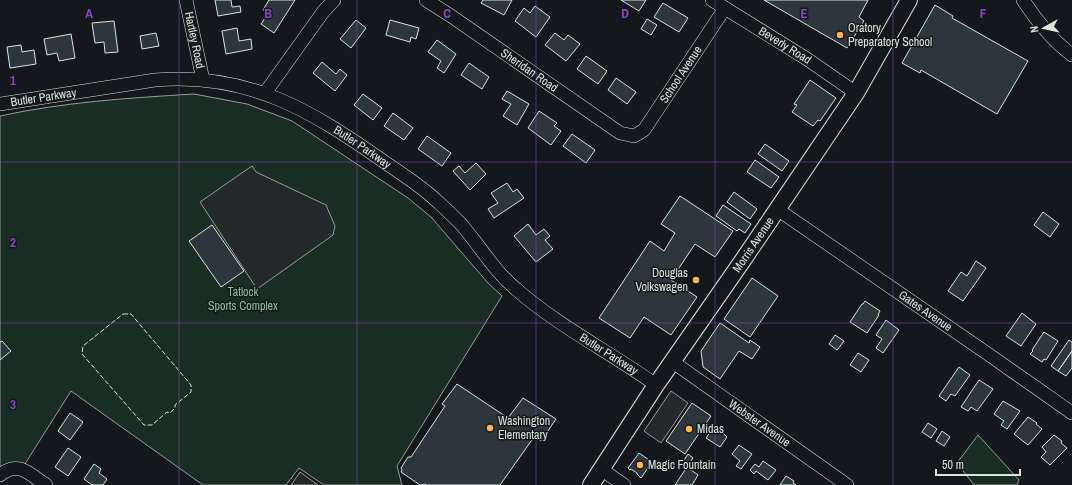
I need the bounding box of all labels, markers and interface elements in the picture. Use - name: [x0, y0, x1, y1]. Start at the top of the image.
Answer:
- text: A: [85, 5, 93, 22]
- text: B: [264, 5, 272, 22]
- text: C: [443, 5, 451, 22]
- text: D: [621, 5, 629, 22]
- text: E: [800, 5, 808, 22]
- text: F: [980, 5, 987, 22]
- north arrow: [1024, 8, 1064, 48]
- street label: Hartley Road: [181, 10, 208, 70]
- place label: Oratory Preparatory School: [848, 20, 932, 50]
- street label: Beverly Road: [756, 23, 815, 68]
- text: N: [1027, 25, 1041, 34]
- marker: Oratory Preparatory School: [835, 30, 845, 40]
- street label: School Avenue: [656, 43, 706, 106]
- street label: Sheridan Road: [498, 45, 561, 96]
- text: 1: [10, 72, 16, 89]
- street label: Butler Parkway: [9, 84, 78, 110]
- street label: Butler Parkway: [331, 122, 394, 172]
- street label: Morris Avenue: [729, 214, 778, 275]
- text: 2: [10, 234, 16, 251]
- place label: Douglas Volkswagen: [635, 265, 688, 295]
- marker: Douglas Volkswagen: [691, 275, 701, 285]
- park label: Tatlock Sports Complex: [208, 284, 278, 314]
- street label: Gates Avenue: [895, 287, 955, 335]
- street label: Butler Parkway: [577, 329, 641, 379]
- text: 3: [10, 396, 16, 413]
- street label: Webster Avenue: [726, 396, 794, 451]
- place label: Washington Elementary: [498, 413, 550, 443]
- place label: Midas: [697, 421, 724, 437]
- marker: Washington Elementary: [485, 423, 495, 433]
- marker: Midas: [684, 424, 694, 434]
- scale bar: [936, 451, 1020, 477]
- place label: Magic Fountain: [648, 457, 716, 473]
- text: 50 m: [942, 457, 964, 473]
- marker: Magic Fountain: [635, 460, 645, 470]

